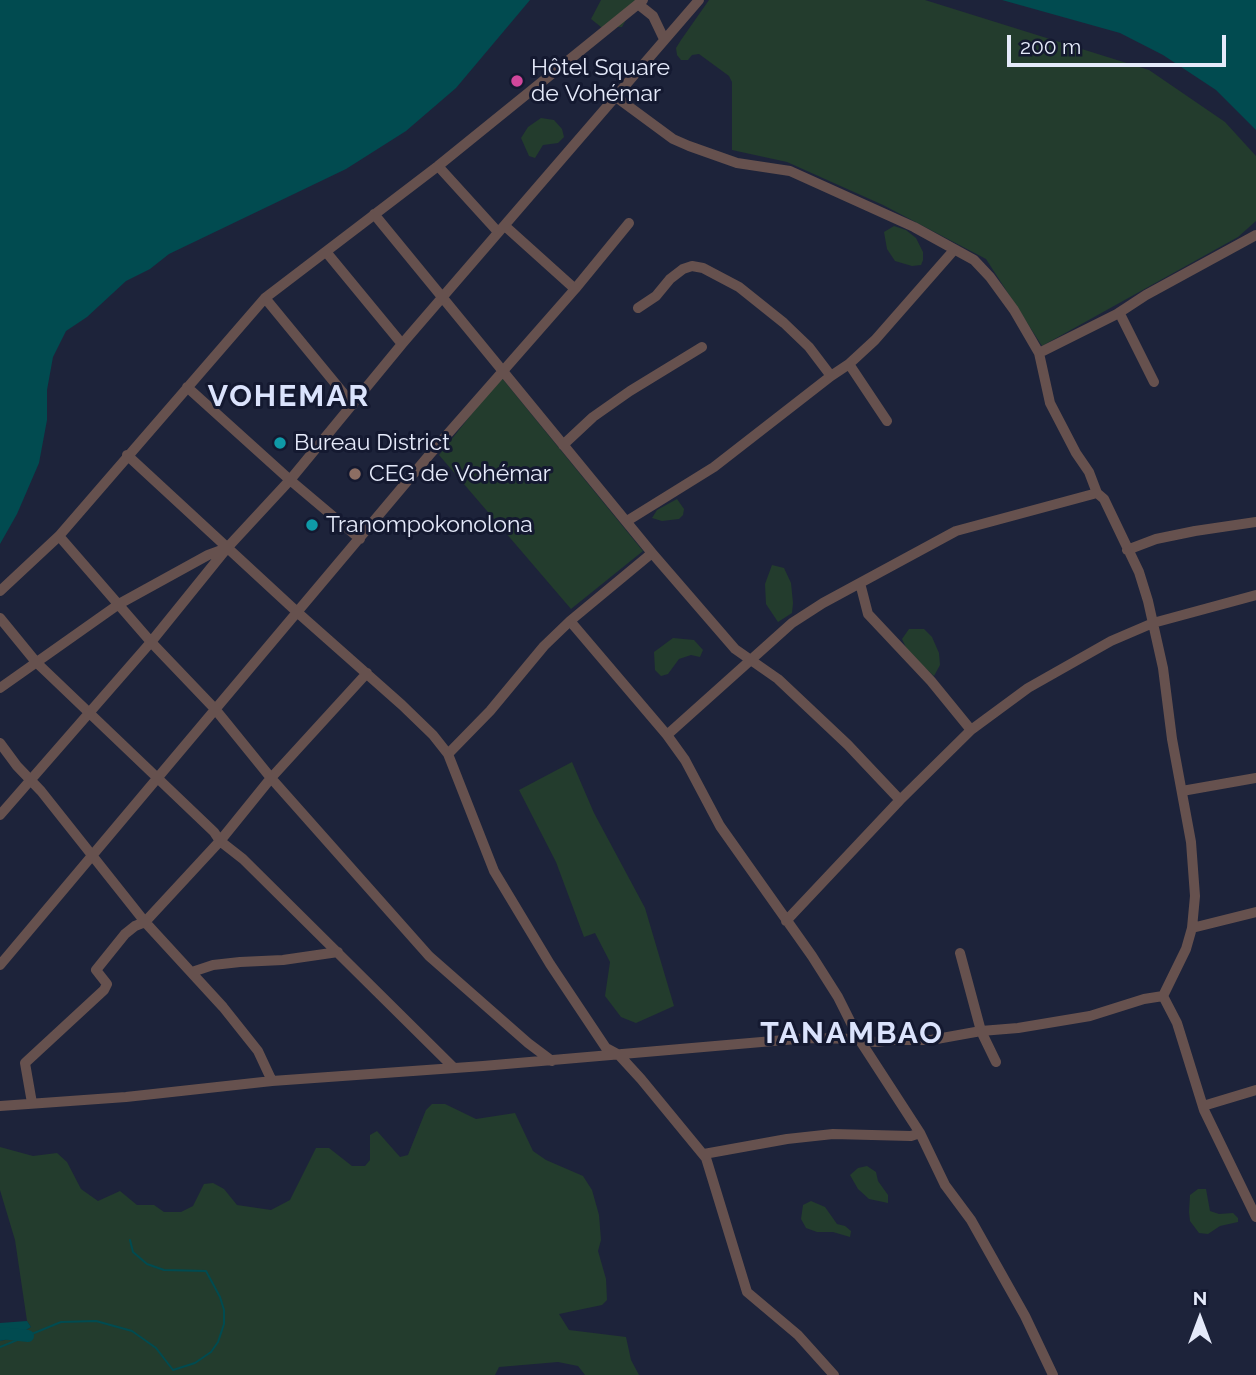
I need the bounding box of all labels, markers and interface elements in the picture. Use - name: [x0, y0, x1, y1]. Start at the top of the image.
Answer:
- scale bar: [1011, 21, 1230, 65]
- text: 200 m: [1020, 34, 1081, 59]
- place label: Hôtel Square de Vohémar: [531, 54, 670, 108]
- marker: Hôtel Square de Vohémar: [509, 73, 525, 89]
- district label: VOHEMAR: [209, 379, 369, 415]
- place label: Bureau District: [294, 429, 450, 457]
- marker: Bureau District: [272, 435, 288, 451]
- place label: CEG de Vohémar: [369, 460, 551, 488]
- marker: CEG de Vohémar: [347, 466, 363, 482]
- place label: Tranompokonolona: [326, 511, 533, 539]
- marker: Tranompokonolona: [304, 517, 320, 533]
- district label: TANAMBAO: [761, 1016, 943, 1052]
- north arrow: [1165, 1284, 1235, 1354]
- text: N: [1193, 1287, 1207, 1309]

